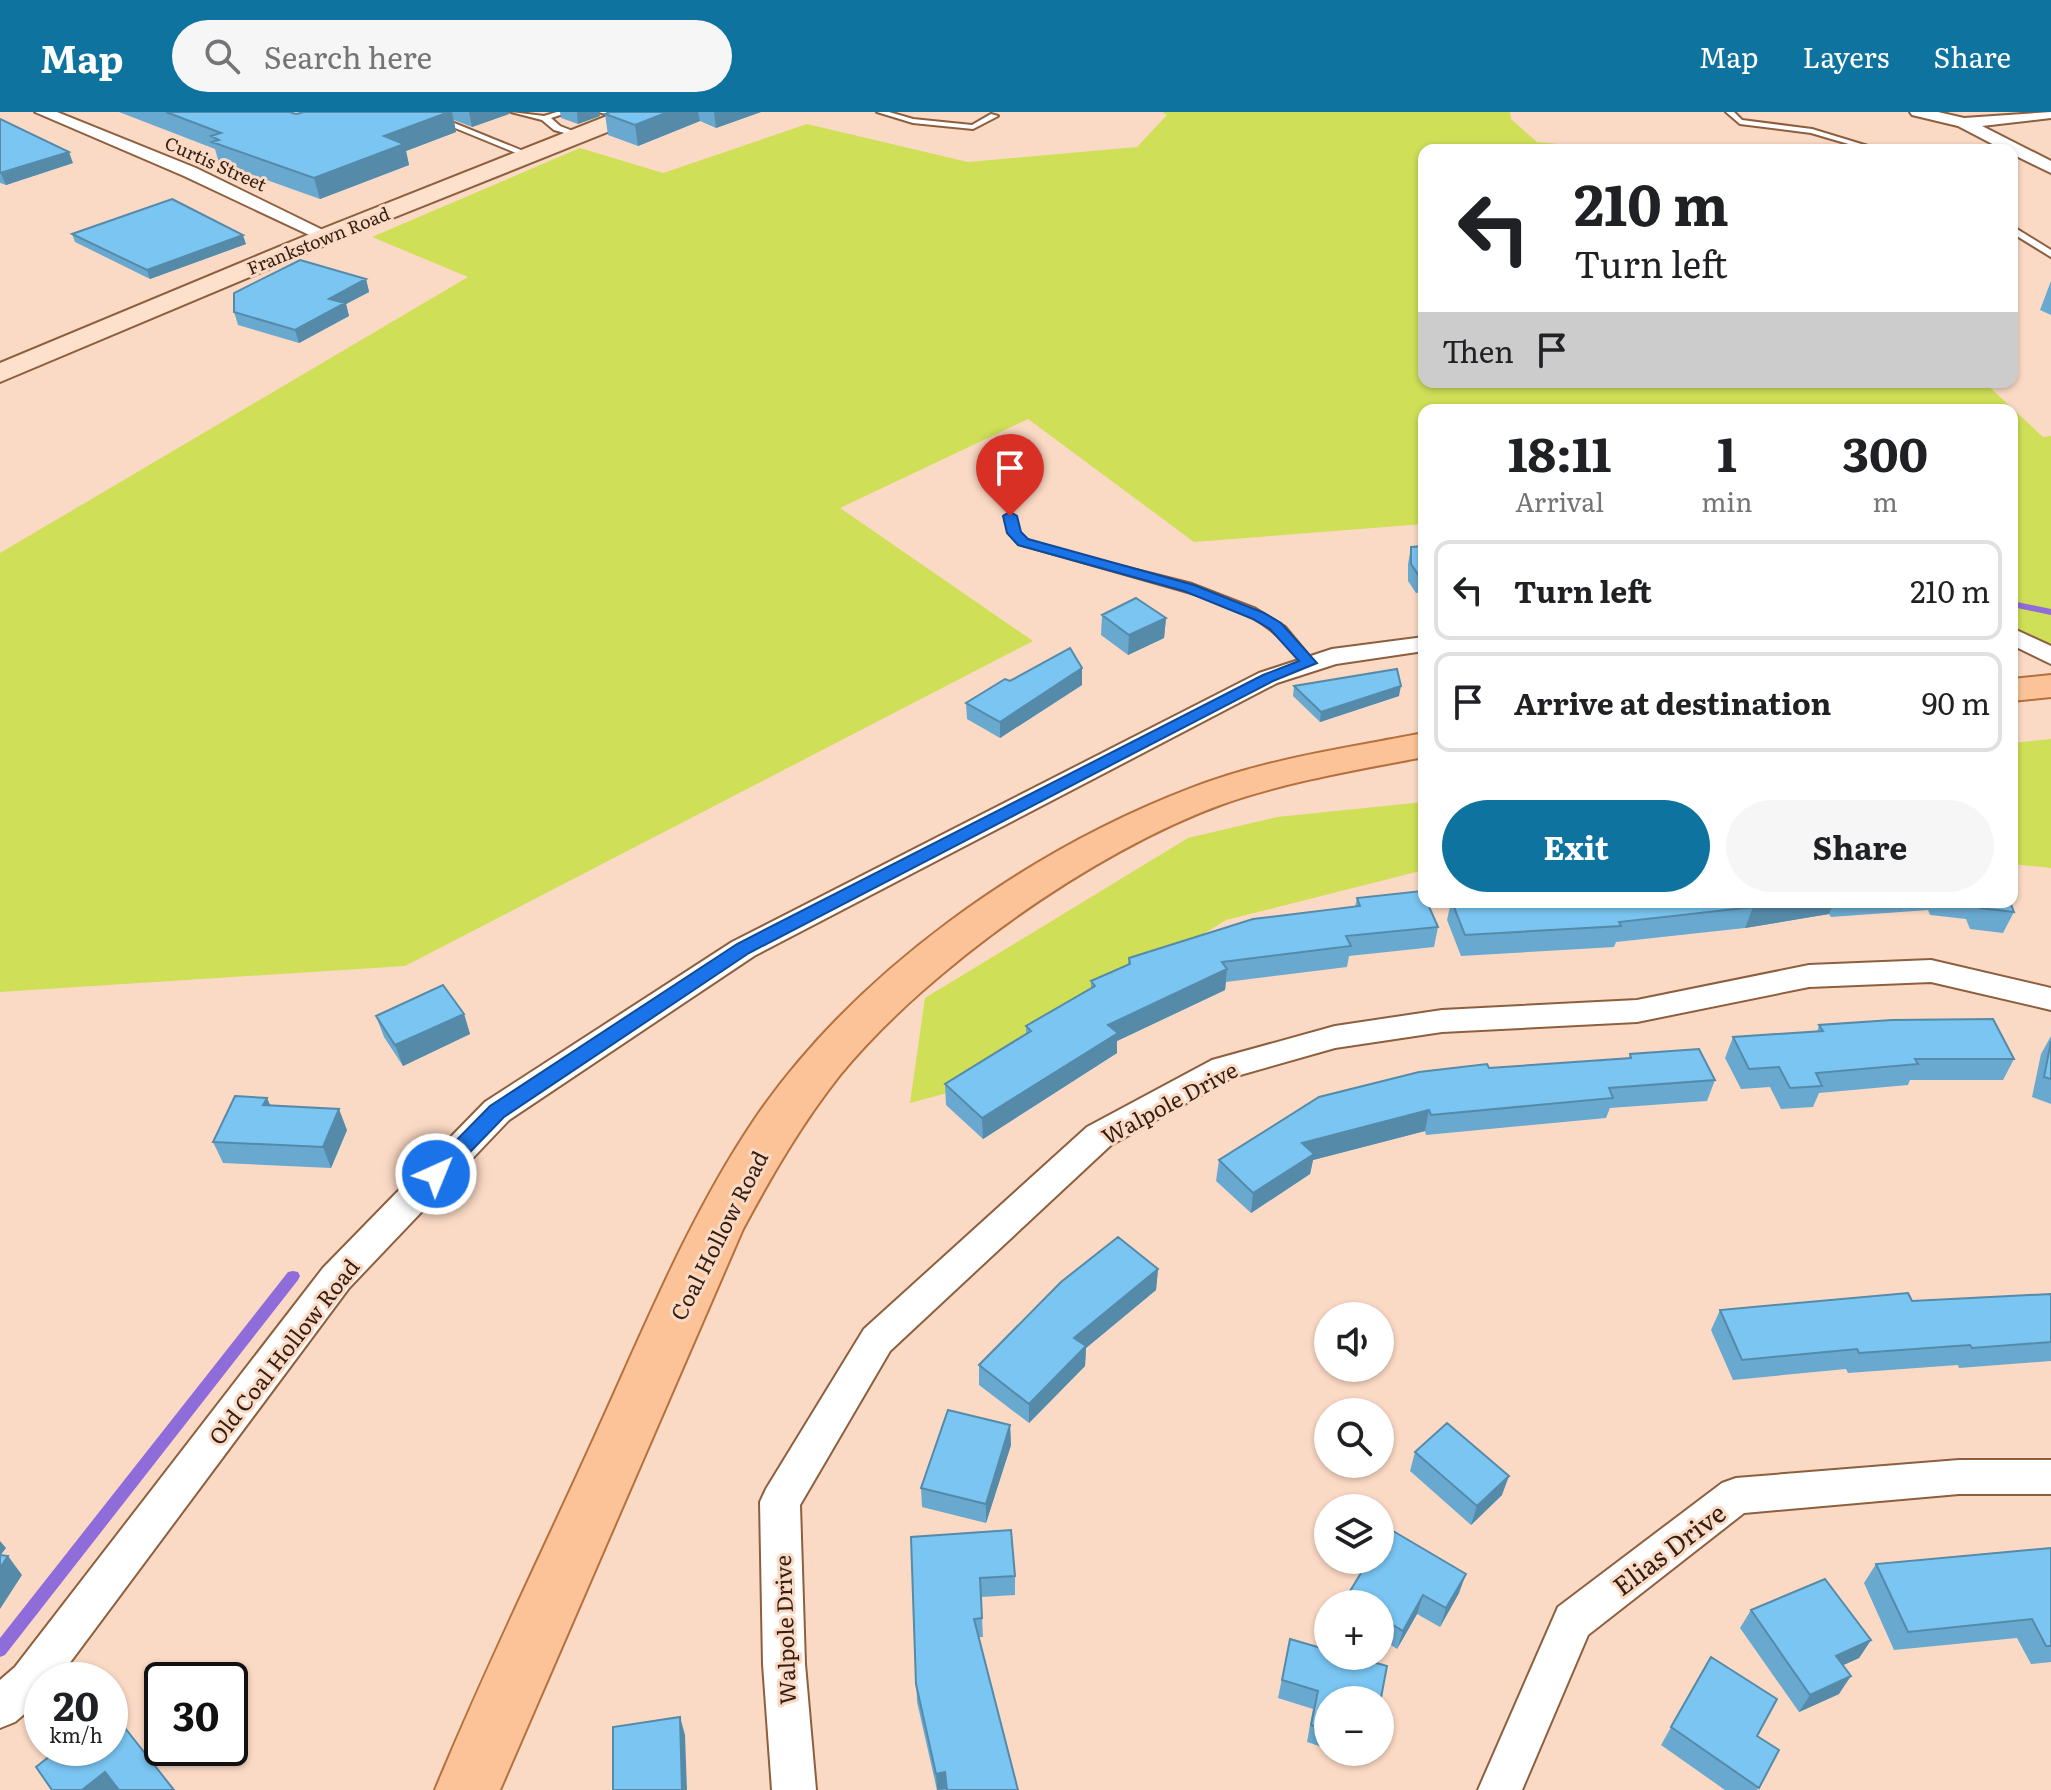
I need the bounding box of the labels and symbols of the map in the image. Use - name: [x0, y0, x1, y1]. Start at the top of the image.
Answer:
- street label: Curtis Street: [161, 129, 272, 198]
- street label: Frankstown Road: [243, 199, 393, 281]
- pin: [976, 434, 1044, 516]
- street label: Walpole Drive: [1095, 1052, 1243, 1152]
- position arrow: [394, 1132, 478, 1216]
- street label: Coal Hollow Road: [661, 1144, 775, 1326]
- street label: Old Coal Hollow Road: [200, 1251, 366, 1451]
- street label: Elias Drive: [1603, 1492, 1733, 1604]
- street label: Walpole Drive: [765, 1555, 803, 1705]
- speed limit sign: 30: [144, 1662, 248, 1766]

